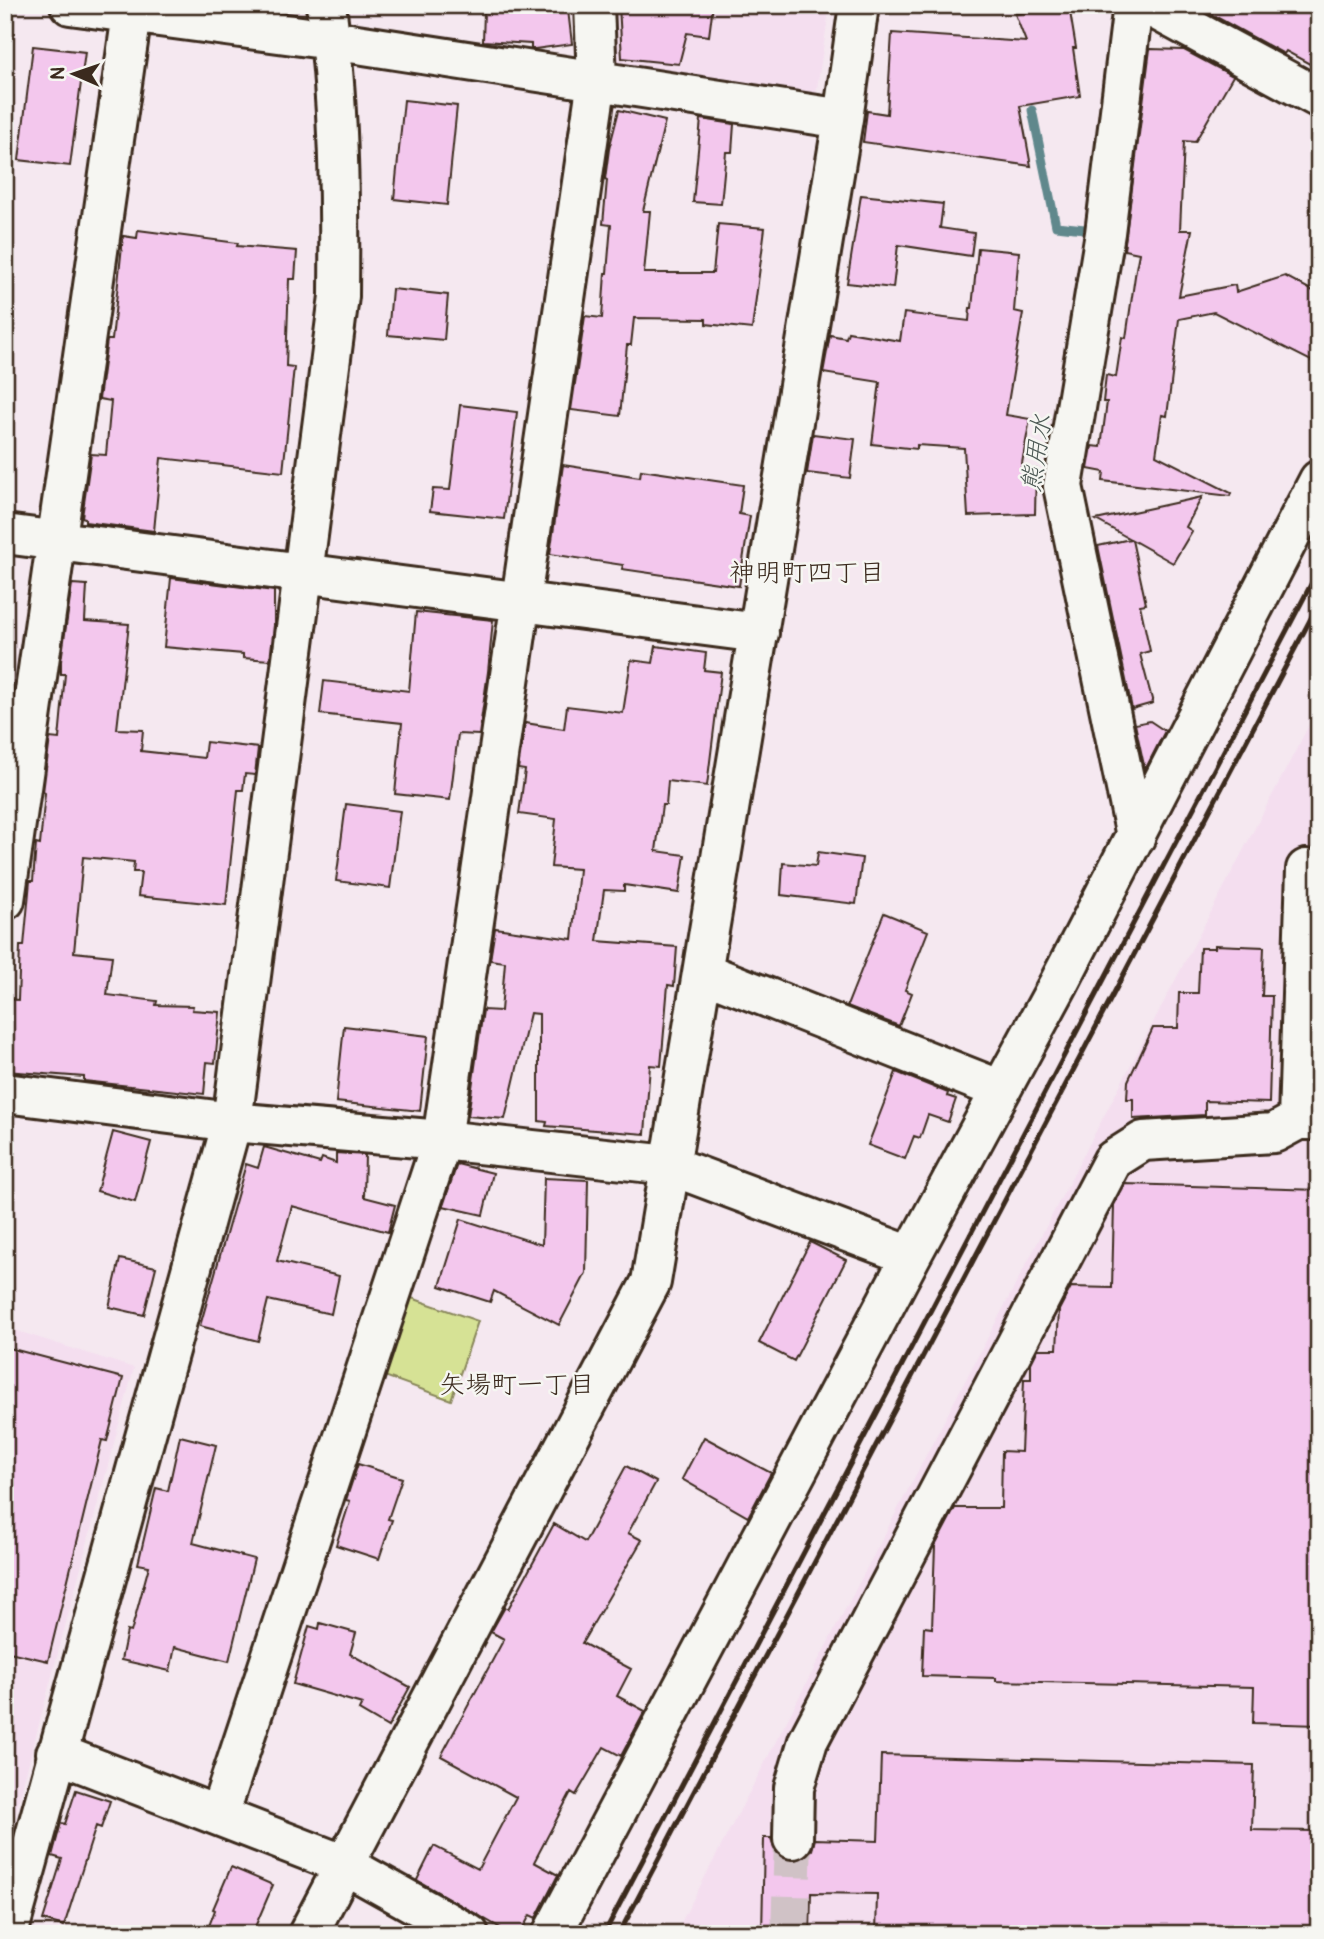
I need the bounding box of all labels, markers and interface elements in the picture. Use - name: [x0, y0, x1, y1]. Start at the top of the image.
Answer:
- north arrow: [38, 38, 108, 108]
- text: N: [46, 66, 70, 80]
- water label: 熊用水: [1015, 412, 1059, 494]
- district label: 神明町四丁目: [729, 557, 885, 589]
- district label: 矢場町一丁目: [439, 1369, 595, 1401]

